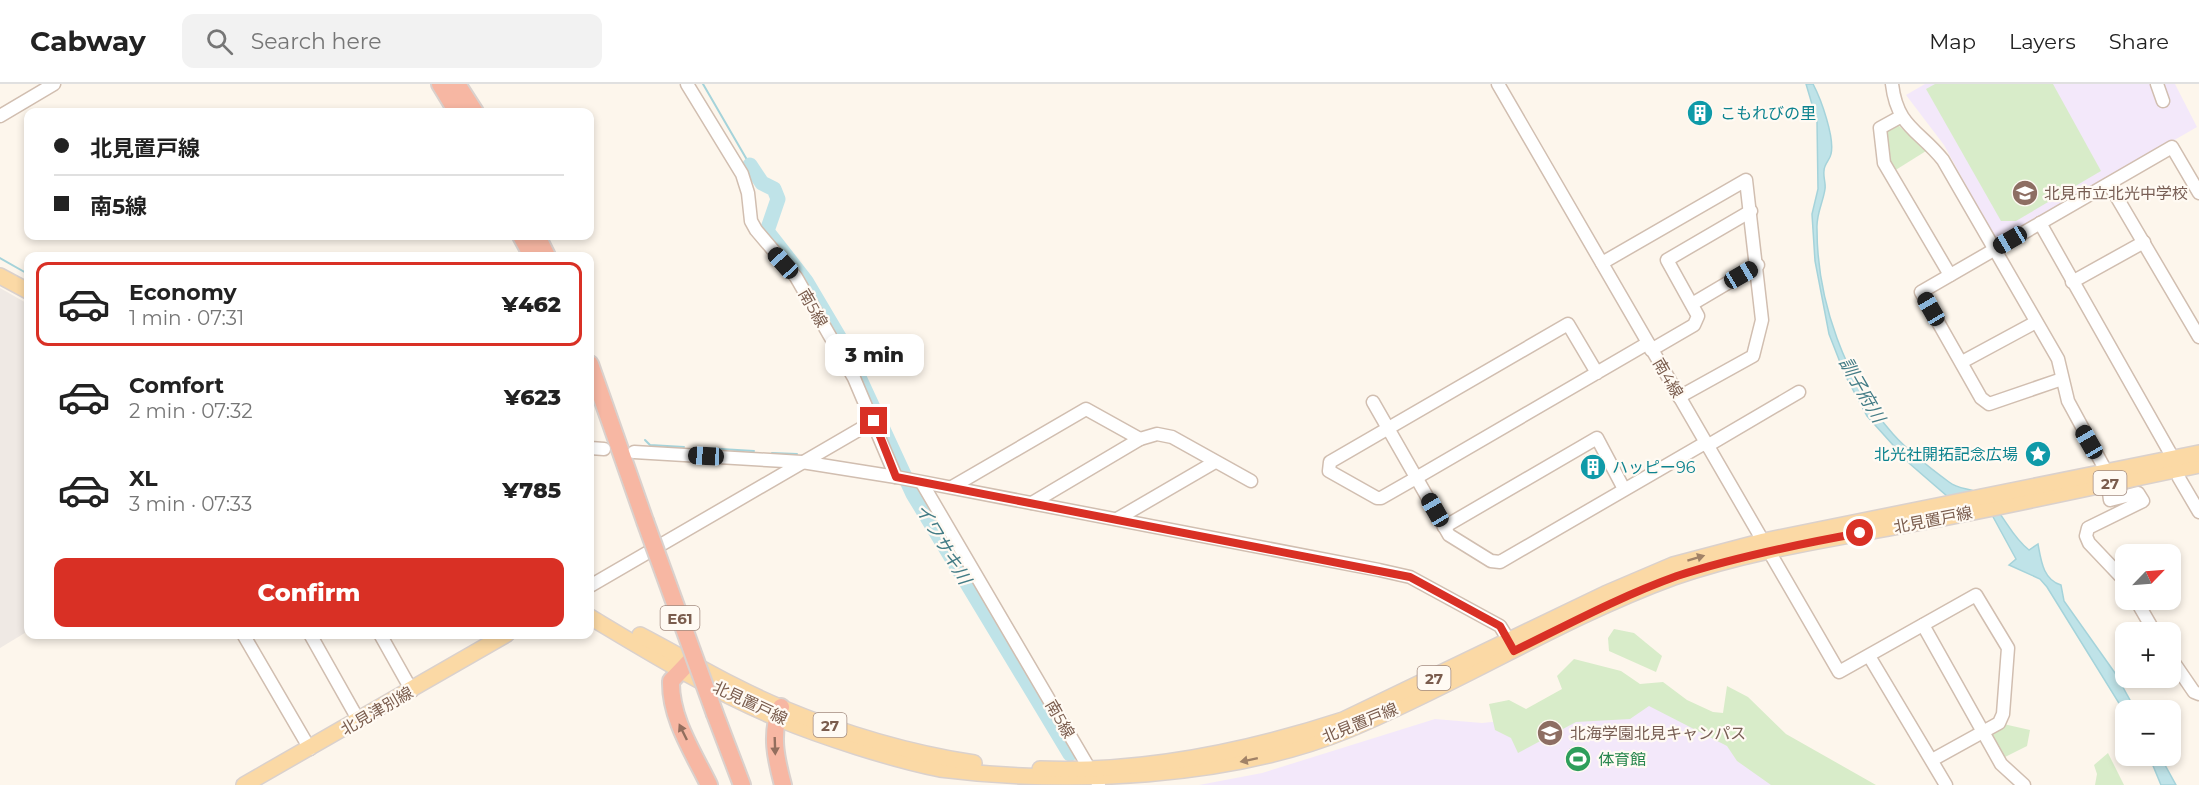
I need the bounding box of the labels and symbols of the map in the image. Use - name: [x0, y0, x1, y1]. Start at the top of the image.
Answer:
- building icon: こもれびの里: [1685, 98, 1715, 128]
- place label: こもれびの里: [1720, 104, 1816, 123]
- school or university icon: 北見市立北光中学校: [2010, 178, 2040, 208]
- place label: 北見市立北光中学校: [2044, 184, 2188, 203]
- car: [1990, 223, 2030, 257]
- car: [764, 244, 802, 282]
- car: [1721, 258, 1761, 292]
- street label: 南5線: [795, 285, 831, 331]
- car: [1914, 289, 1948, 329]
- callout: 3 min: [824, 334, 924, 376]
- water label: 訓子府川: [1834, 353, 1891, 428]
- street label: 南4線: [1649, 355, 1687, 401]
- route end: [860, 407, 887, 434]
- car: [2072, 422, 2106, 462]
- place icon: 北光社開拓記念広場: [2023, 439, 2053, 469]
- place label: 北光社開拓記念広場: [1874, 445, 2018, 464]
- car: [688, 446, 724, 466]
- building icon: ハッピー96: [1578, 452, 1608, 482]
- place label: ハッピー96: [1612, 458, 1696, 477]
- road number: 27: [2094, 471, 2126, 495]
- car: [1418, 490, 1452, 530]
- water label: イワサキ川: [910, 500, 977, 590]
- street label: 北見置戸線: [1892, 503, 1974, 537]
- route start: [1846, 519, 1873, 546]
- north arrow: [2115, 544, 2181, 610]
- one-way arrow: [1687, 553, 1705, 562]
- road number: E61: [660, 606, 700, 630]
- road number: 27: [1418, 666, 1450, 690]
- street label: 北見置戸線: [710, 677, 790, 729]
- street label: 北見津別線: [338, 683, 416, 739]
- street label: 南5線: [1042, 696, 1078, 742]
- street label: 北見置戸線: [1319, 699, 1401, 747]
- road number: 27: [814, 713, 846, 737]
- school or university icon: 北海学園北見キャンパス: [1535, 718, 1565, 748]
- one-way arrow: [679, 724, 688, 741]
- place label: 北海学園北見キャンパス: [1570, 724, 1746, 743]
- one-way arrow: [771, 737, 780, 756]
- sports icon: 体育館: [1563, 744, 1593, 774]
- place label: 体育館: [1598, 750, 1646, 769]
- one-way arrow: [1239, 756, 1258, 765]

